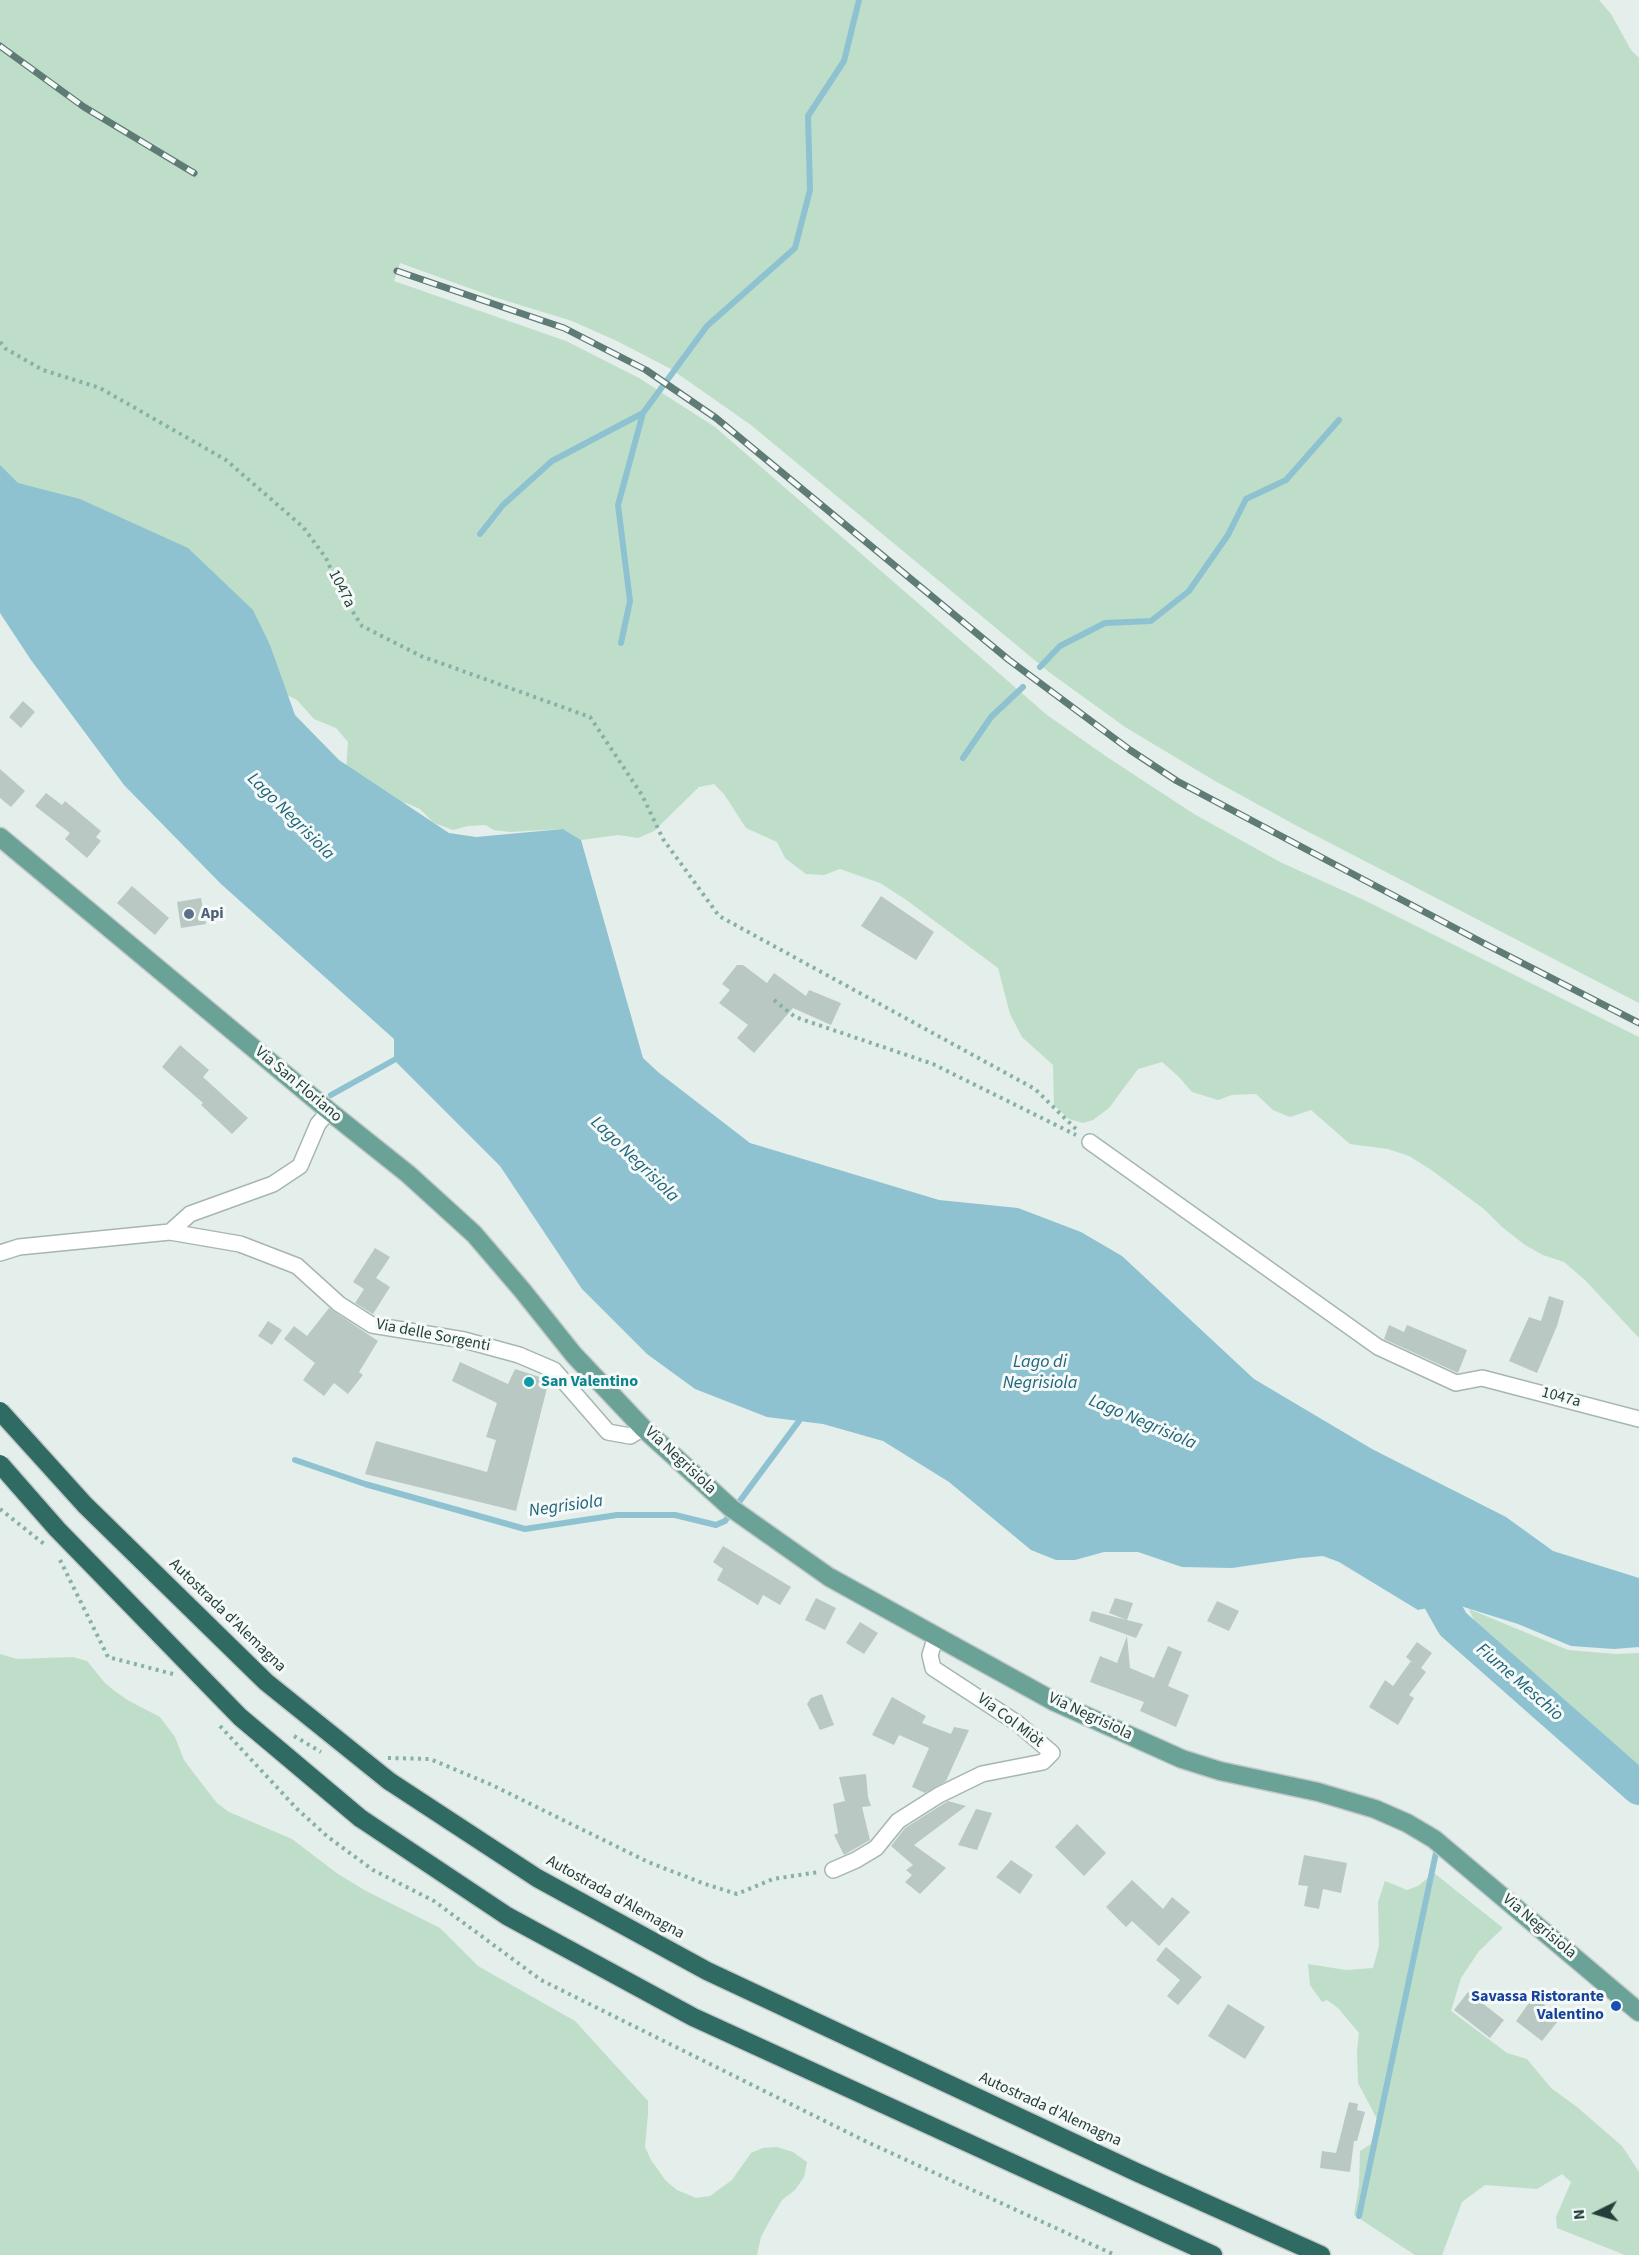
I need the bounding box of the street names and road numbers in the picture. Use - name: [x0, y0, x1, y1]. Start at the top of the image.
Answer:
- street label: 1047a: [323, 567, 359, 611]
- street label: Via San Floriano: [251, 1043, 345, 1127]
- street label: Via delle Sorgenti: [374, 1316, 492, 1356]
- street label: 1047a: [1539, 1384, 1583, 1412]
- street label: Via Negrisiola: [640, 1423, 720, 1499]
- street label: Autostrada d'Alemagna: [165, 1555, 289, 1677]
- street label: Via Negrisiola: [1045, 1689, 1135, 1745]
- street label: Via Col Miòt: [973, 1690, 1047, 1752]
- street label: Autostrada d'Alemagna: [542, 1852, 688, 1944]
- street label: Via Negrisiola: [1498, 1891, 1580, 1963]
- street label: Autostrada d'Alemagna: [976, 2069, 1124, 2151]

